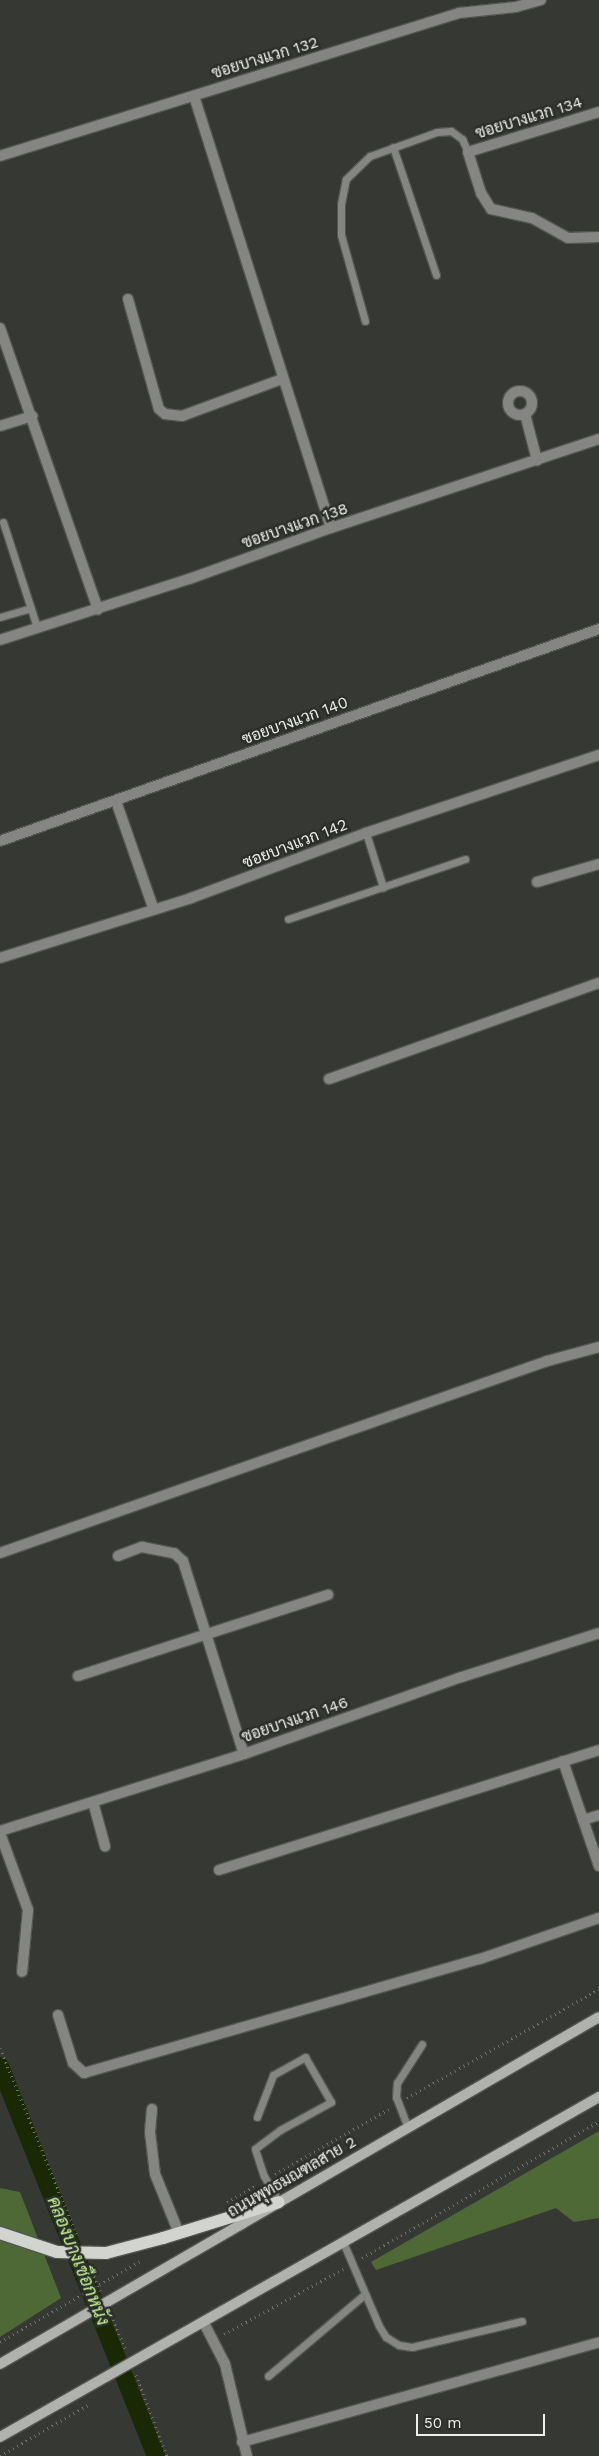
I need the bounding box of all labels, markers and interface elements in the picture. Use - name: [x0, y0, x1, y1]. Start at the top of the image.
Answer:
- street label: ซอยบางแวก 132: [209, 33, 321, 83]
- street label: ซอยบางแวก 134: [473, 93, 585, 143]
- street label: ซอยบางแวก 138: [239, 499, 351, 553]
- street label: ซอยบางแวก 140: [239, 693, 351, 749]
- street label: ซอยบางแวก 142: [240, 815, 350, 873]
- street label: ซอยบางแวก 146: [239, 1693, 351, 1747]
- street label: ถนนพุทธมณฑลสาย 2: [224, 2132, 360, 2222]
- water label: คลองบางเชือกหนัง: [42, 2193, 114, 2329]
- scale bar: [419, 2404, 548, 2436]
- text: 50 m: [424, 2414, 461, 2432]

